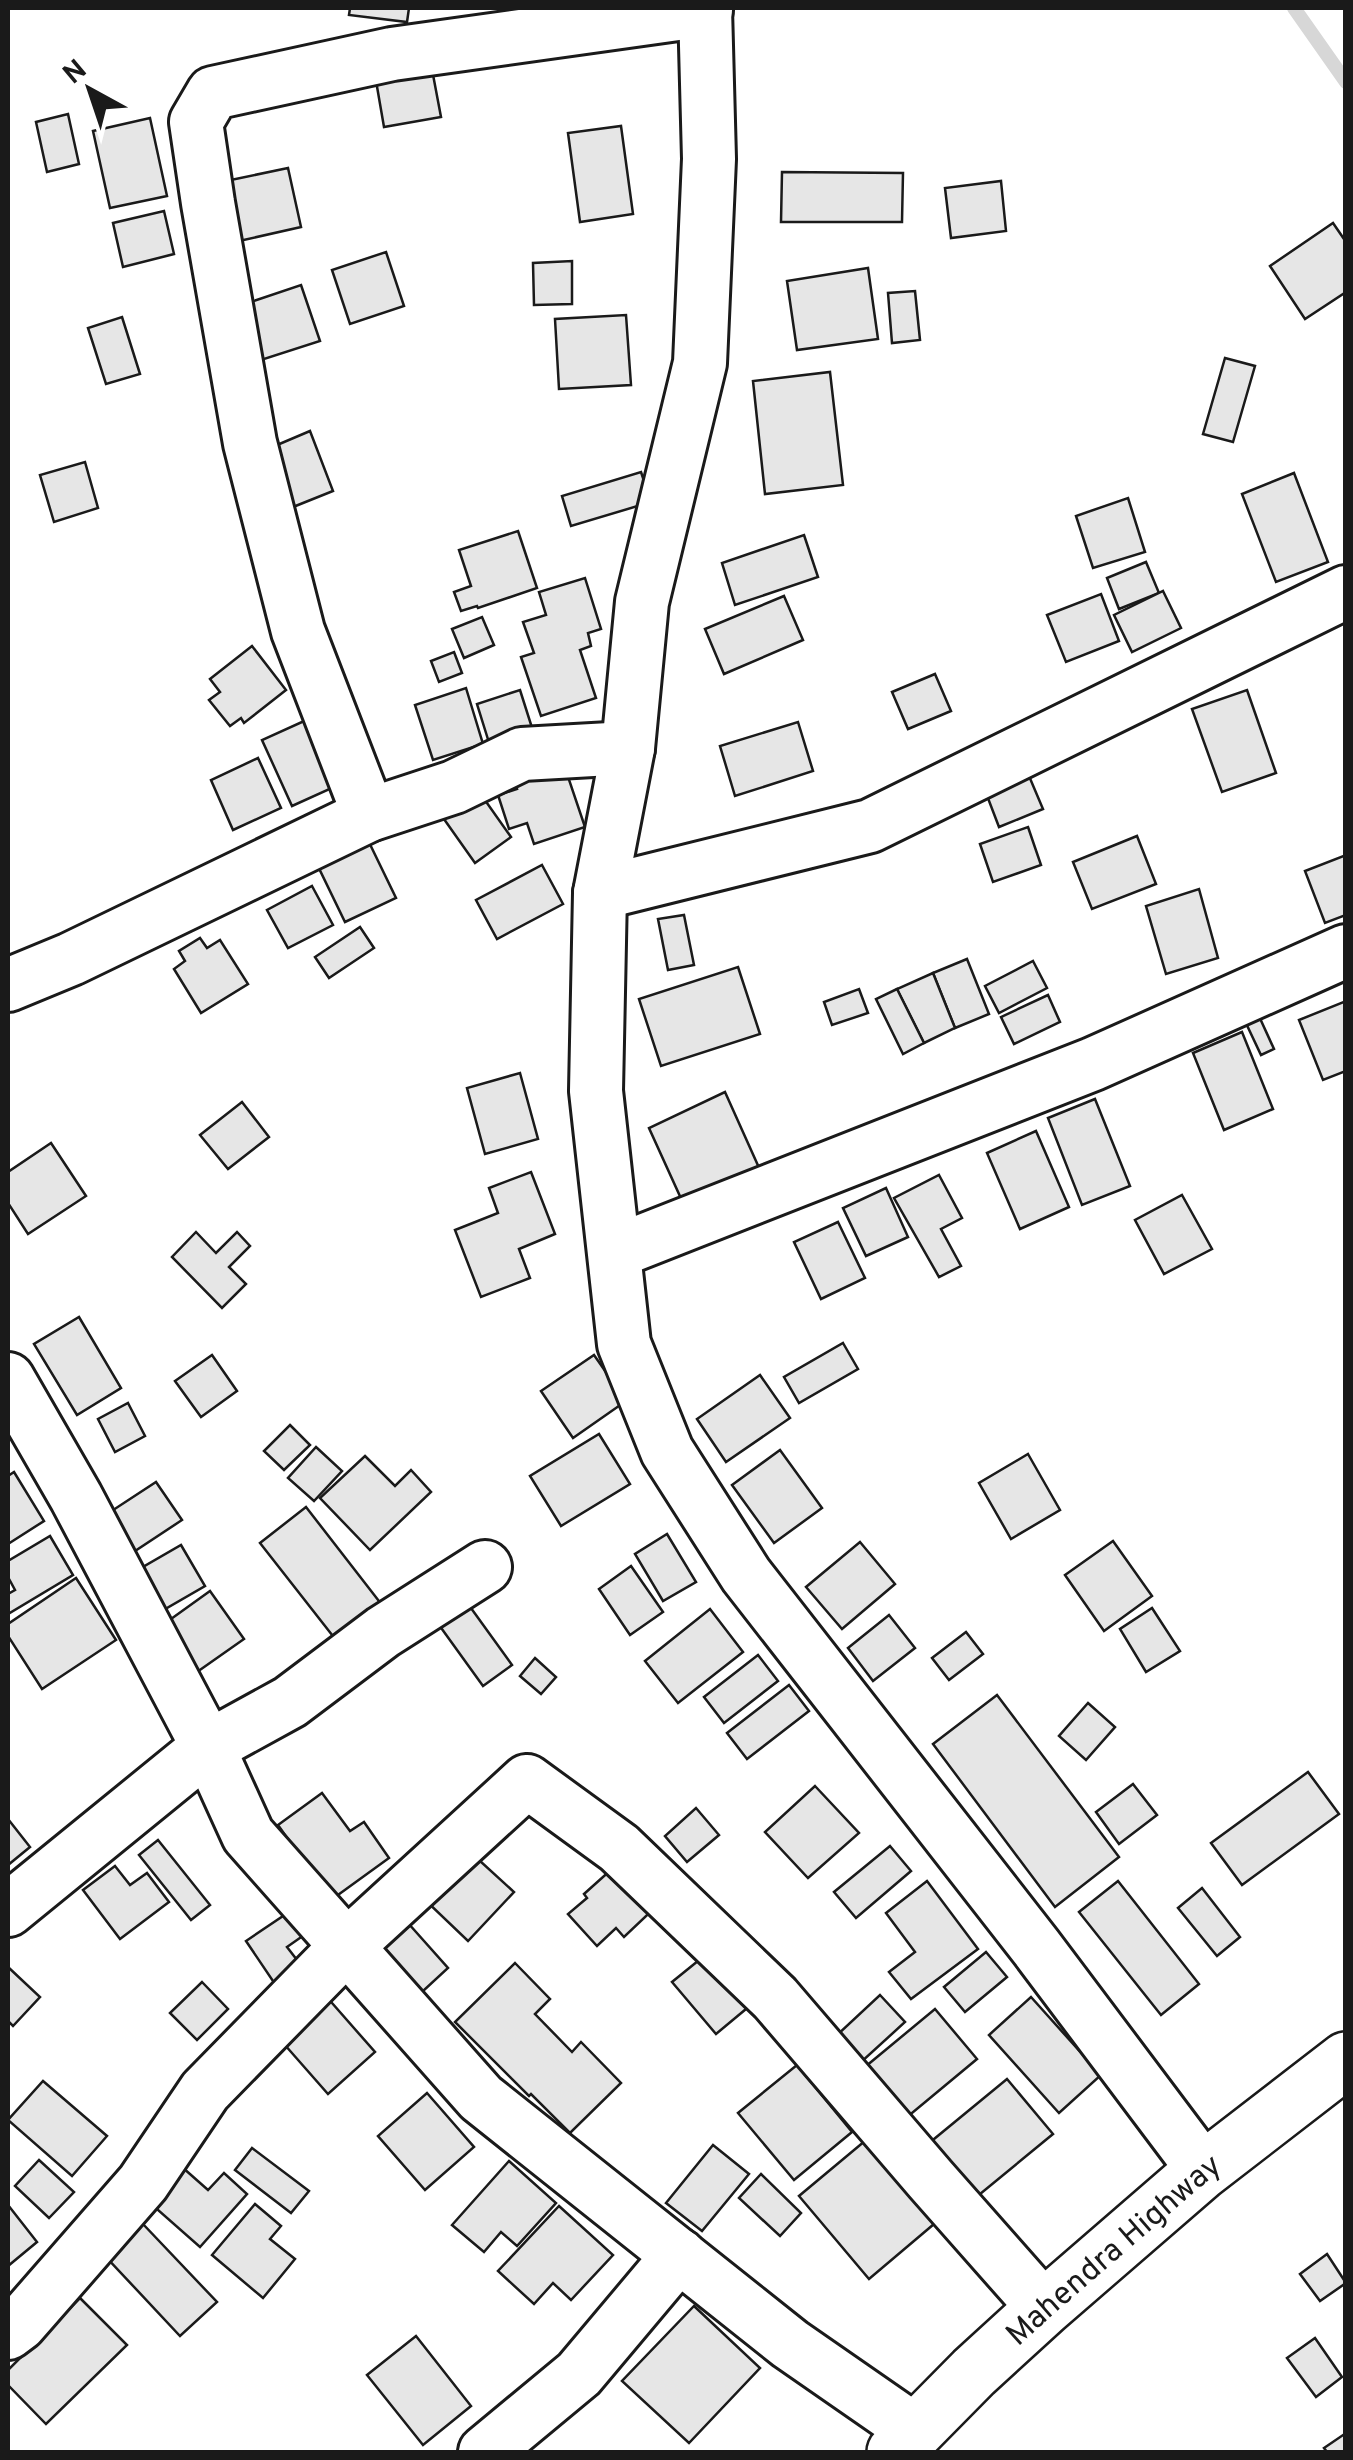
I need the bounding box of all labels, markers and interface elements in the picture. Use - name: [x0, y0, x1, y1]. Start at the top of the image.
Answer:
- north arrow: [40, 40, 140, 140]
- text: N: [57, 53, 95, 93]
- street label: Mahendra Highway: [999, 2147, 1230, 2356]

